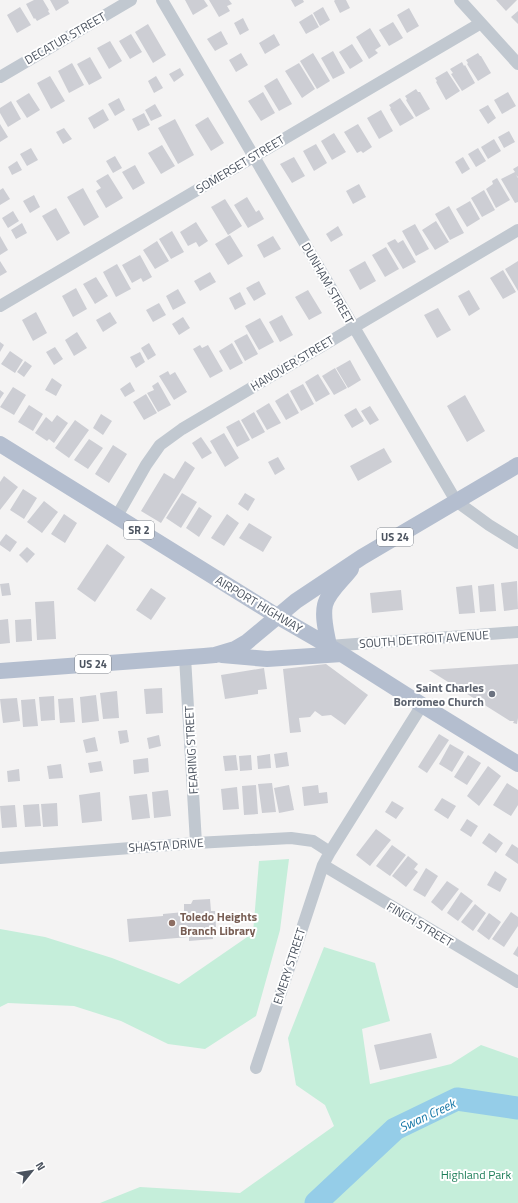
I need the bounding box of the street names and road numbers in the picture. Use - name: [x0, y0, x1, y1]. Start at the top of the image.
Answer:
- street label: DECATUR STREET: [21, 7, 110, 69]
- street label: SOMERSET STREET: [192, 130, 289, 198]
- street label: DUNHAM STREET: [297, 239, 359, 328]
- street label: HANOVER STREET: [247, 330, 338, 396]
- road number: SR 2: [124, 521, 154, 539]
- road number: US 24: [377, 528, 413, 546]
- street label: AIRPORT HIGHWAY: [212, 570, 307, 638]
- street label: SOUTH DETROIT AVENUE: [358, 625, 490, 653]
- road number: US 24: [75, 655, 111, 673]
- street label: FEARING STREET: [179, 705, 203, 795]
- street label: SHASTA DRIVE: [128, 833, 205, 857]
- street label: FINCH STREET: [383, 897, 457, 952]
- street label: EMERY STREET: [268, 925, 311, 1007]

